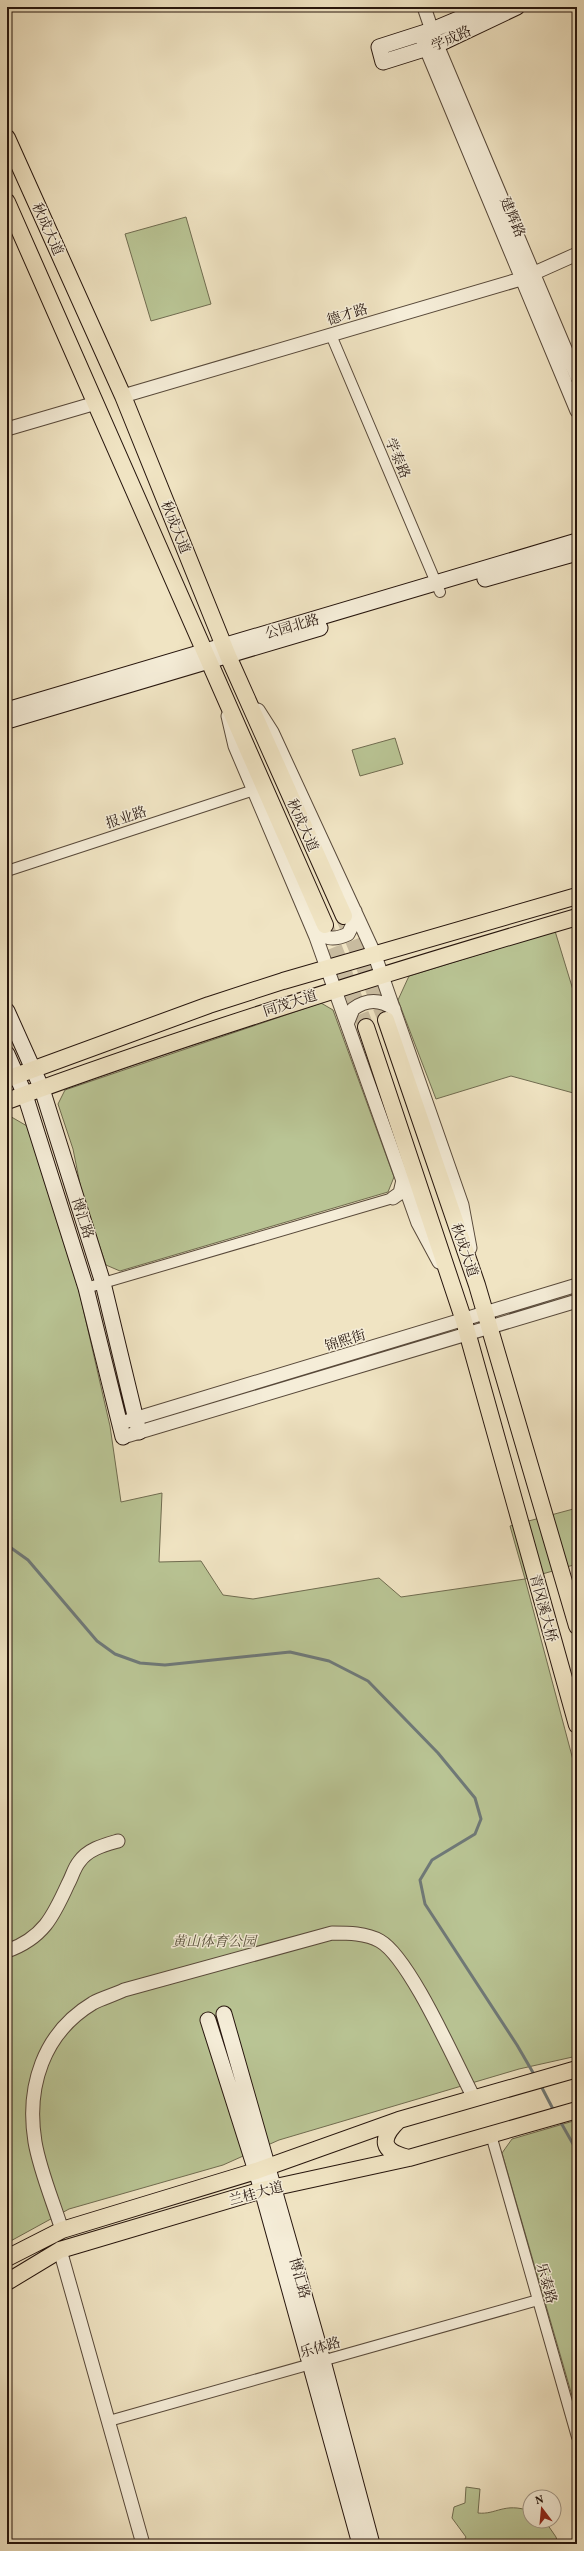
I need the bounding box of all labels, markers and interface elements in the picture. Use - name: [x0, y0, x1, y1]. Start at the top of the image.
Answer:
- street label: 学成路: [429, 22, 475, 57]
- street label: 建辉路: [495, 195, 529, 241]
- street label: 秋成大道: [27, 200, 67, 259]
- street label: 德才路: [325, 300, 370, 331]
- street label: 学泰路: [380, 436, 414, 482]
- street label: 秋成大道: [155, 498, 194, 557]
- street label: 公园北路: [263, 611, 322, 644]
- street label: 秋成大道: [282, 796, 322, 855]
- street label: 报业路: [104, 803, 149, 834]
- street label: 同茂大道: [261, 987, 320, 1022]
- street label: 博汇路: [66, 1196, 97, 1241]
- street label: 秋成大道: [445, 1221, 482, 1280]
- street label: 锦熙街: [323, 1326, 368, 1357]
- street label: 青冈溪大桥: [524, 1572, 561, 1645]
- park label: 黄山体育公园: [172, 1933, 258, 1952]
- street label: 兰桂大道: [227, 2178, 286, 2211]
- street label: 博汇路: [284, 2256, 313, 2301]
- street label: 乐泰路: [531, 2261, 560, 2306]
- street label: 乐体路: [298, 2334, 343, 2363]
- north arrow: [522, 2489, 562, 2529]
- text: N: [534, 2493, 546, 2509]

